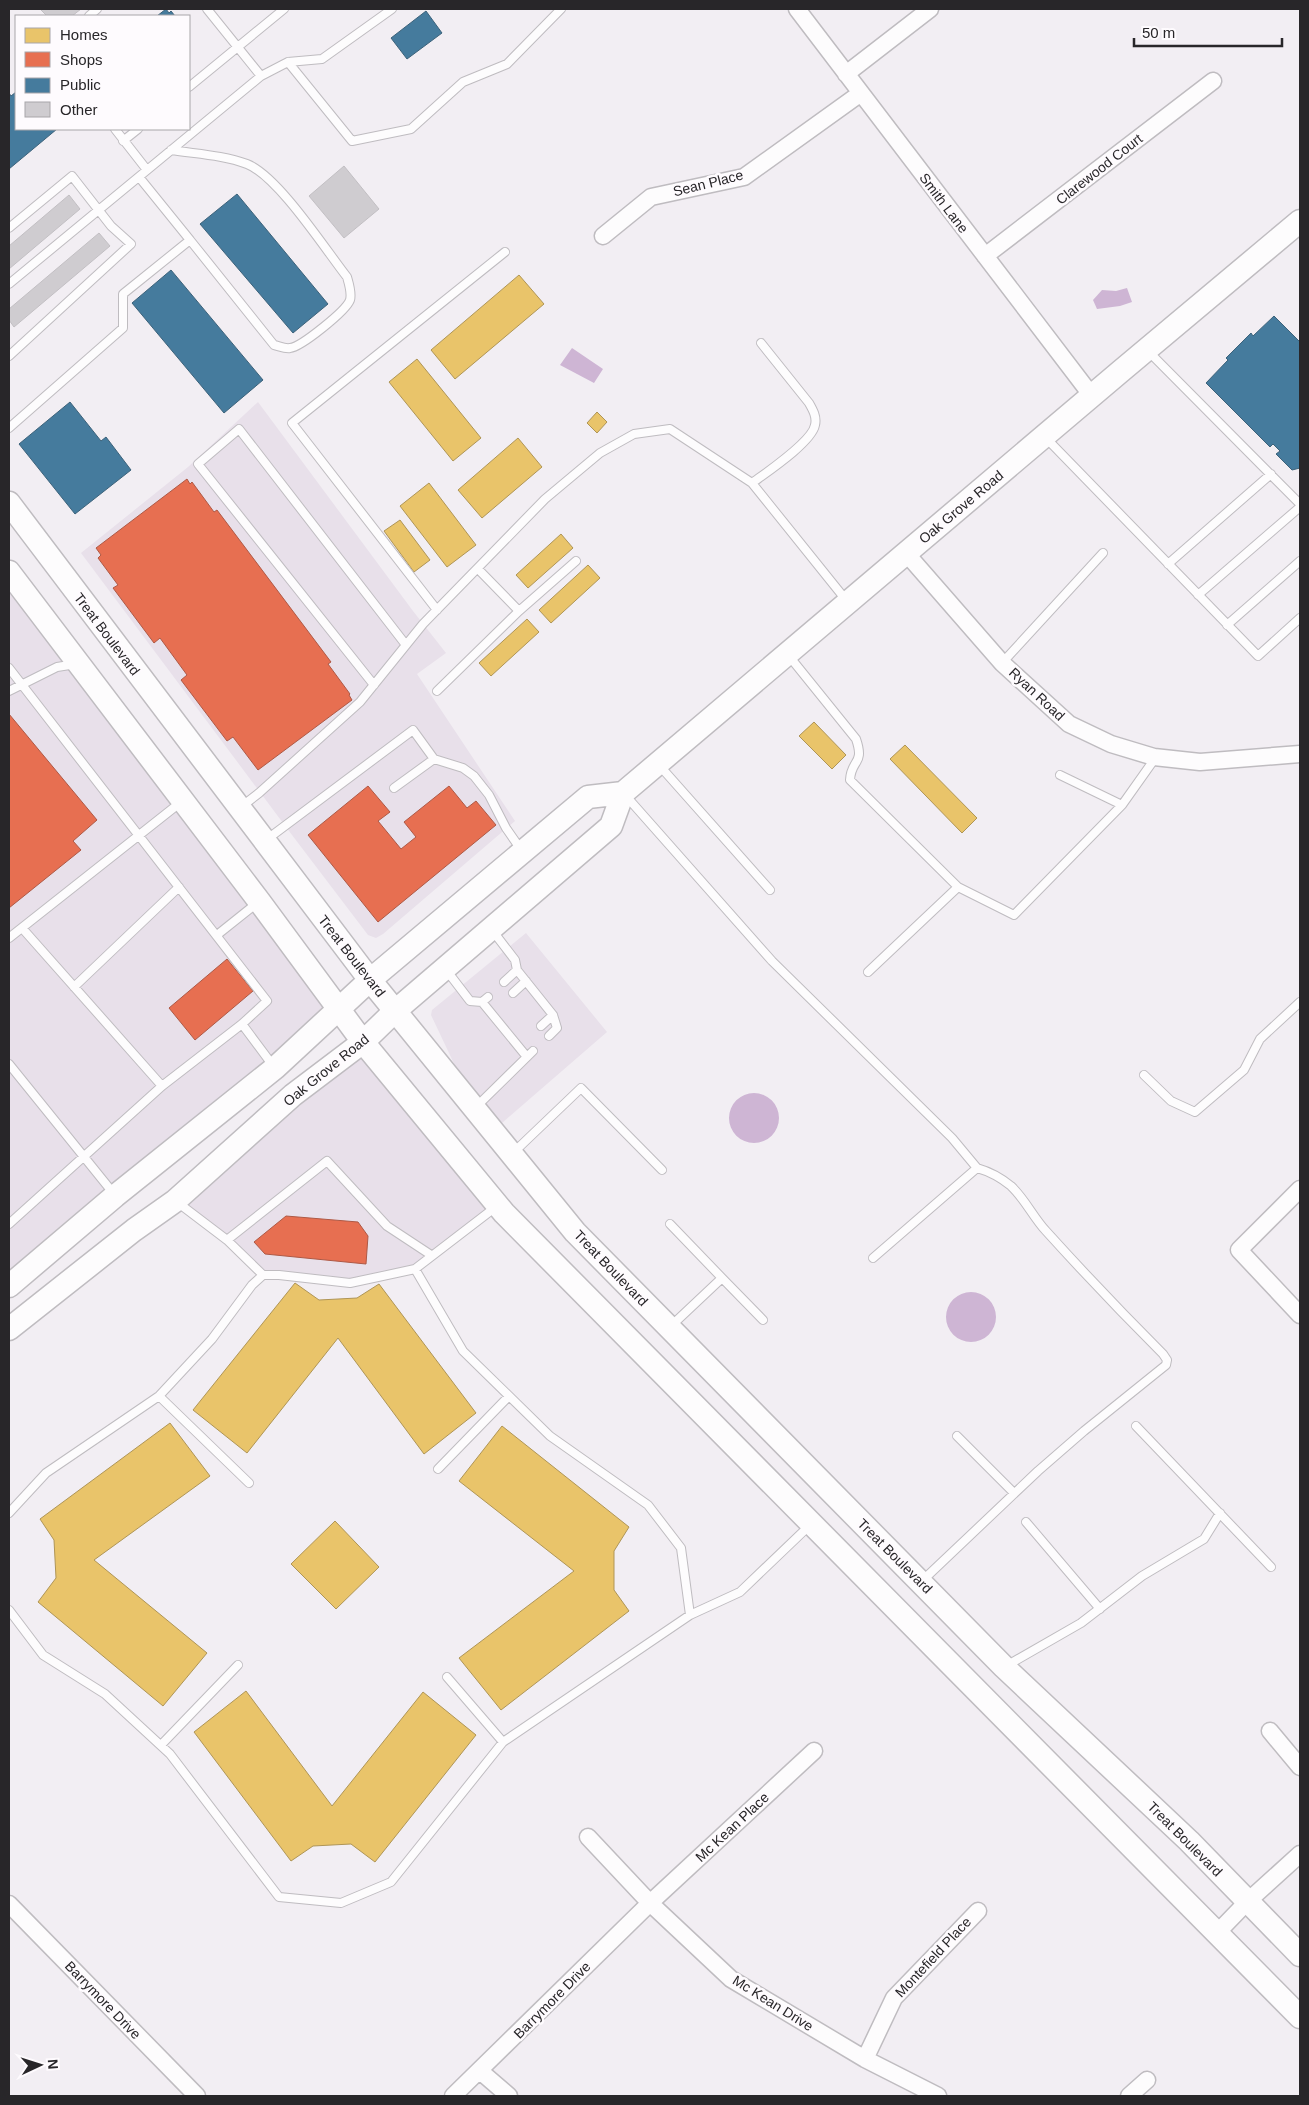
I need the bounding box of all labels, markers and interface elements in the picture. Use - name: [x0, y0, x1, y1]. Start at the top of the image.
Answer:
- legend: [15, 15, 190, 130]
- scale bar: [1134, 15, 1282, 47]
- text: 50 m: [1142, 24, 1175, 41]
- text: Homes: [60, 26, 108, 43]
- text: Shops: [60, 51, 103, 68]
- text: Public: [60, 76, 101, 93]
- text: Other: [60, 101, 98, 118]
- street label: Clarewood Court: [1053, 130, 1145, 208]
- street label: Sean Place: [671, 167, 745, 199]
- street label: Smith Lane: [916, 170, 972, 236]
- street label: Oak Grove Road: [916, 467, 1006, 547]
- street label: Treat Boulevard: [71, 590, 143, 678]
- street label: Ryan Road: [1006, 664, 1068, 724]
- street label: Treat Boulevard: [315, 912, 389, 1000]
- street label: Oak Grove Road: [280, 1031, 372, 1109]
- street label: Treat Boulevard: [571, 1227, 651, 1309]
- street label: Treat Boulevard: [854, 1515, 936, 1597]
- street label: Mc Kean Place: [692, 1789, 772, 1865]
- street label: Treat Boulevard: [1144, 1798, 1226, 1880]
- street label: Montefield Place: [892, 1914, 974, 2000]
- street label: Barrymore Drive: [62, 1958, 144, 2042]
- street label: Barrymore Drive: [510, 1958, 594, 2042]
- street label: Mc Kean Drive: [730, 1972, 816, 2034]
- north arrow: [15, 2040, 65, 2090]
- text: N: [45, 2058, 61, 2070]

